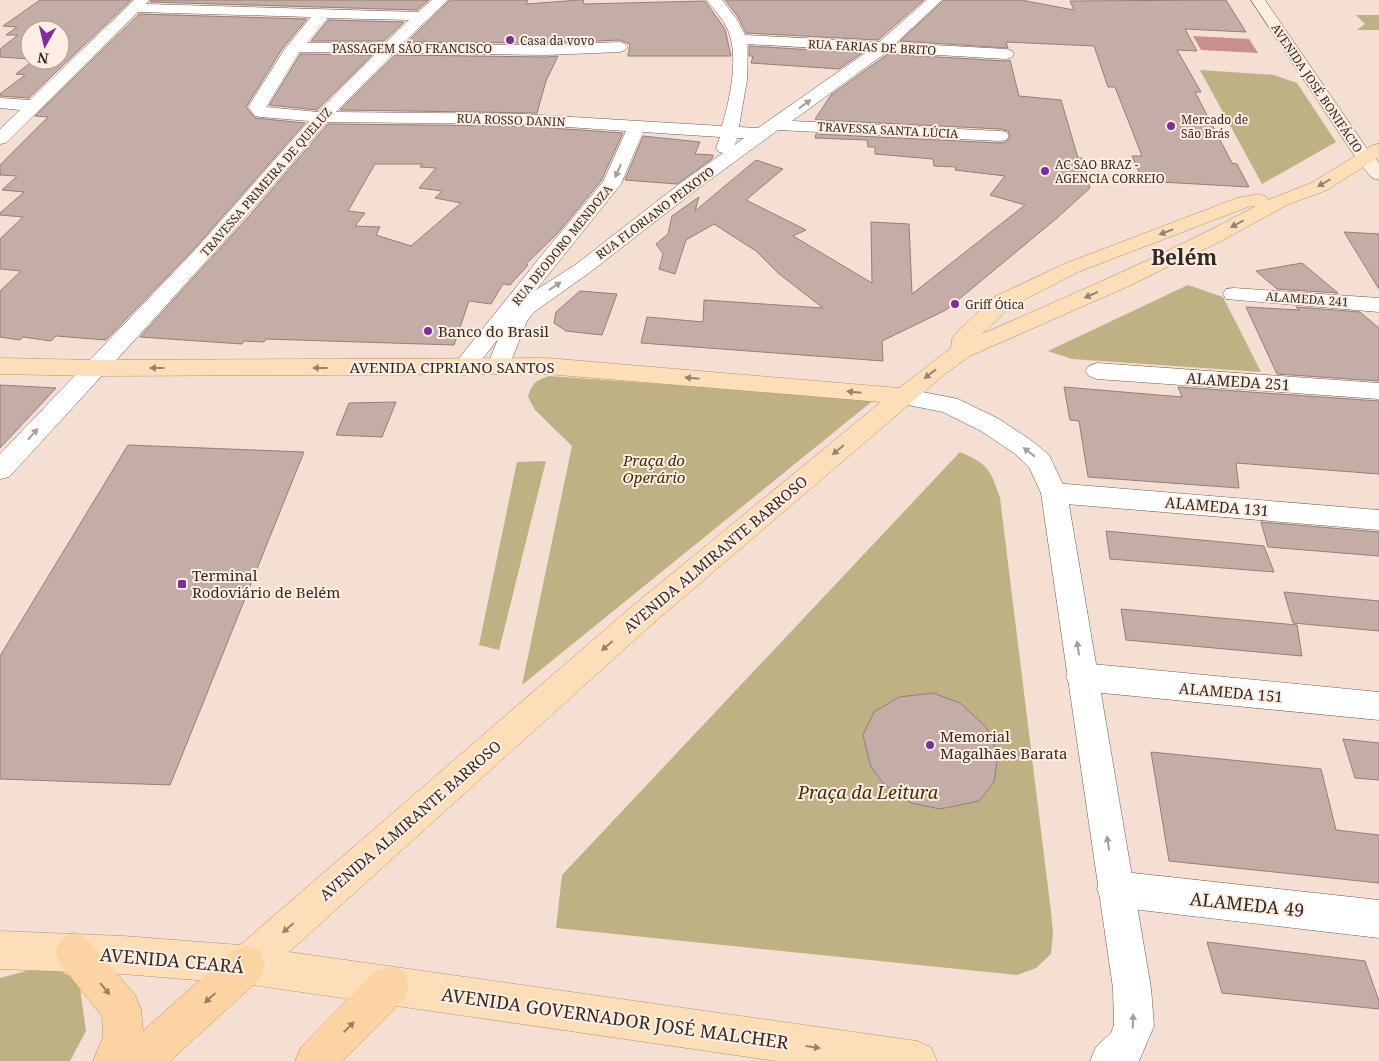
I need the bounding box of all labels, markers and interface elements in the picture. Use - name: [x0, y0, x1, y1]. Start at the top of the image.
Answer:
- north arrow: [20, 20, 70, 70]
- street label: AVENIDA JOSÉ BONIFÁCIO: [1267, 20, 1367, 156]
- place label: Casa da vovo: [520, 32, 594, 49]
- marker: Casa da vovo: [504, 34, 516, 46]
- street label: RUA FARIAS DE BRITO: [808, 35, 937, 59]
- street label: PASSAGEM SÃO FRANCISCO: [332, 40, 492, 57]
- text: N: [36, 48, 50, 69]
- one-way arrow: [798, 99, 812, 109]
- street label: TRAVESSA PRIMEIRA DE QUELUZ: [197, 104, 335, 260]
- street label: RUA ROSSO DANIN: [456, 110, 566, 130]
- place label: Mercado de São Brás: [1181, 111, 1248, 142]
- street label: TRAVESSA SANTA LÚCIA: [817, 118, 959, 142]
- marker: Mercado de São Brás: [1165, 120, 1177, 132]
- place label: AC SAO BRAZ - AGENCIA CORREIO: [1055, 156, 1165, 187]
- street label: RUA FLORIANO PEIXOTO: [592, 163, 718, 263]
- one-way arrow: [613, 164, 621, 178]
- marker: AC SAO BRAZ - AGENCIA CORREIO: [1039, 165, 1051, 177]
- one-way arrow: [1317, 178, 1330, 187]
- street label: RUA DEODORO MENDOZA: [508, 180, 617, 309]
- one-way arrow: [1230, 220, 1244, 229]
- one-way arrow: [1158, 228, 1173, 236]
- district label: Belém: [1151, 243, 1217, 271]
- one-way arrow: [548, 281, 562, 290]
- street label: ALAMEDA 241: [1265, 288, 1349, 310]
- one-way arrow: [1084, 291, 1098, 299]
- place label: Griff Ótica: [965, 296, 1025, 313]
- marker: Griff Ótica: [949, 298, 961, 310]
- place label: Banco do Brasil: [438, 321, 549, 341]
- marker: Banco do Brasil: [422, 325, 434, 337]
- street label: AVENIDA CIPRIANO SANTOS: [349, 357, 555, 377]
- one-way arrow: [149, 364, 165, 372]
- one-way arrow: [311, 364, 327, 372]
- street label: ALAMEDA 251: [1185, 367, 1291, 395]
- one-way arrow: [924, 369, 937, 380]
- one-way arrow: [683, 374, 699, 382]
- one-way arrow: [845, 388, 861, 396]
- one-way arrow: [27, 429, 39, 441]
- one-way arrow: [832, 445, 845, 456]
- one-way arrow: [1023, 447, 1036, 458]
- park label: Praça do Operário: [622, 450, 685, 487]
- street label: AVENIDA ALMIRANTE BARROSO: [619, 471, 811, 637]
- street label: ALAMEDA 131: [1164, 491, 1270, 521]
- place label: Terminal Rodoviário de Belém: [192, 565, 341, 602]
- marker: Terminal Rodoviário de Belém: [176, 578, 188, 590]
- one-way arrow: [1073, 639, 1081, 655]
- one-way arrow: [602, 640, 614, 652]
- street label: ALAMEDA 151: [1178, 677, 1284, 707]
- place label: Memorial Magalhães Barata: [940, 726, 1068, 763]
- street label: AVENIDA ALMIRANTE BARROSO: [315, 736, 505, 904]
- marker: Memorial Magalhães Barata: [924, 739, 936, 751]
- park label: Praça da Leitura: [797, 780, 939, 804]
- one-way arrow: [1104, 835, 1112, 851]
- street label: ALAMEDA 49: [1189, 886, 1305, 922]
- one-way arrow: [281, 923, 294, 934]
- street label: AVENIDA CEARÁ: [99, 942, 245, 978]
- one-way arrow: [100, 982, 111, 995]
- street label: AVENIDA GOVERNADOR JOSÉ MALCHER: [440, 982, 790, 1054]
- one-way arrow: [204, 992, 216, 1004]
- one-way arrow: [1129, 1012, 1137, 1028]
- one-way arrow: [343, 1021, 355, 1033]
- one-way arrow: [806, 1043, 822, 1051]

